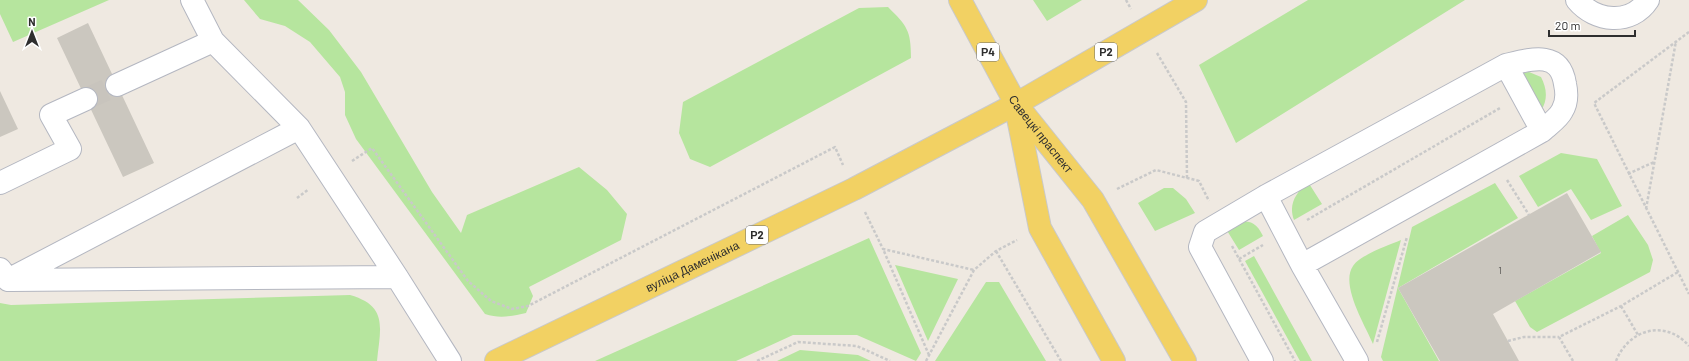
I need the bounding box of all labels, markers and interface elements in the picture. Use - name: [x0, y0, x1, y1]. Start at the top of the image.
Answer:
- north arrow: [12, 12, 52, 52]
- scale bar: [1549, 12, 1635, 38]
- text: N: [28, 15, 36, 28]
- text: 20 m: [1555, 18, 1581, 32]
- road number: Р4: [977, 43, 999, 61]
- road number: Р2: [1095, 43, 1117, 61]
- street label: Савецкі праспект: [1006, 92, 1077, 176]
- road number: Р2: [746, 226, 768, 244]
- street label: вуліца Даменікана: [643, 237, 741, 294]
- house number: 1: [1498, 264, 1502, 276]

